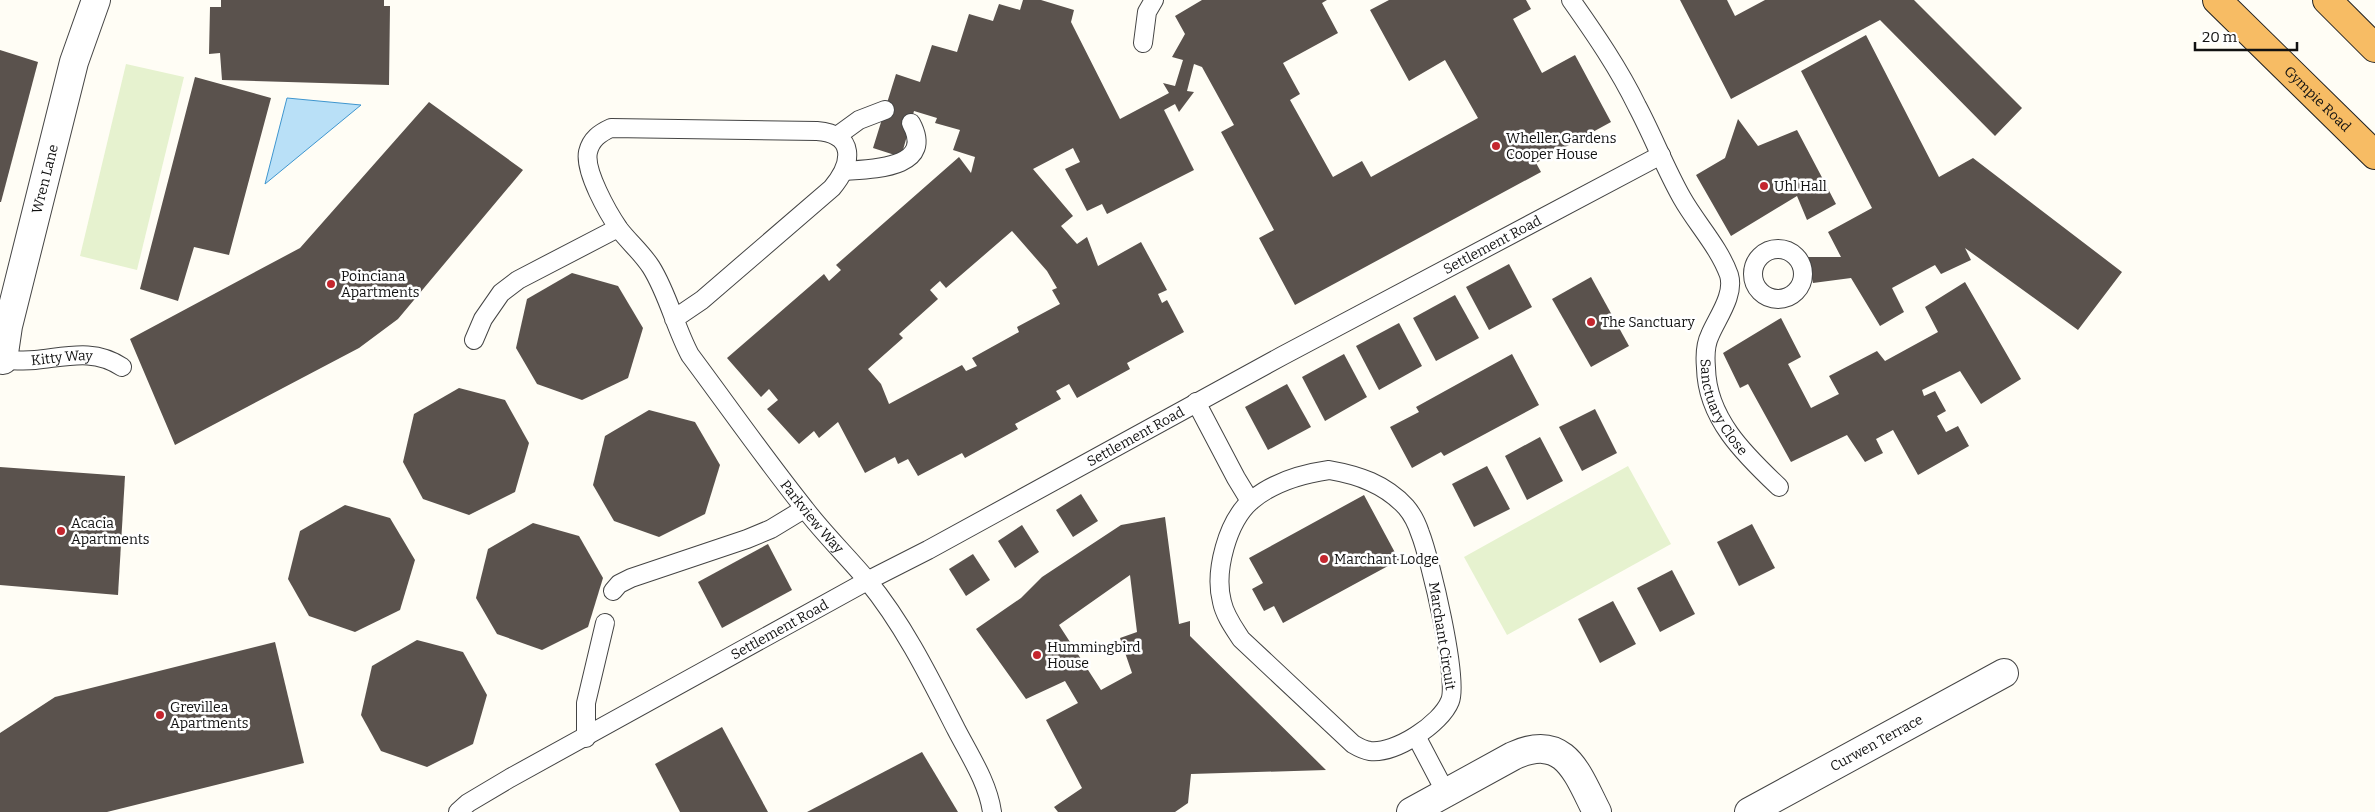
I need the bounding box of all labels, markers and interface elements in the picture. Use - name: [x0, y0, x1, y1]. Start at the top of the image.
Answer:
- scale bar: [2195, 20, 2298, 52]
- text: 20 m: [2202, 28, 2238, 46]
- street label: Gympie Road: [2281, 62, 2355, 135]
- place label: Wheller Gardens Cooper House: [1506, 130, 1616, 163]
- marker: Wheller Gardens Cooper House: [1490, 140, 1502, 152]
- street label: Wren Lane: [28, 143, 62, 215]
- place label: Uhl Hall: [1774, 178, 1827, 195]
- marker: Uhl Hall: [1758, 180, 1770, 192]
- street label: Settlement Road: [1440, 212, 1544, 277]
- place label: Poinciana Apartments: [341, 268, 419, 301]
- marker: Poinciana Apartments: [325, 278, 337, 290]
- place label: The Sanctuary: [1601, 314, 1696, 331]
- marker: The Sanctuary: [1585, 316, 1597, 328]
- street label: Kitty Way: [30, 347, 94, 369]
- street label: Sanctuary Close: [1697, 358, 1751, 459]
- street label: Settlement Road: [1084, 403, 1187, 470]
- street label: Parkview Way: [777, 477, 848, 557]
- place label: Acacia Apartments: [71, 515, 149, 548]
- marker: Acacia Apartments: [55, 525, 67, 537]
- place label: Marchant Lodge: [1334, 551, 1439, 568]
- marker: Marchant Lodge: [1318, 553, 1330, 565]
- street label: Marchant Circuit: [1425, 581, 1459, 691]
- street label: Settlement Road: [728, 596, 831, 663]
- place label: Hummingbird House: [1047, 639, 1141, 672]
- marker: Hummingbird House: [1031, 649, 1043, 661]
- place label: Grevillea Apartments: [170, 699, 248, 732]
- marker: Grevillea Apartments: [154, 709, 166, 721]
- street label: Curwen Terrace: [1827, 710, 1926, 775]

